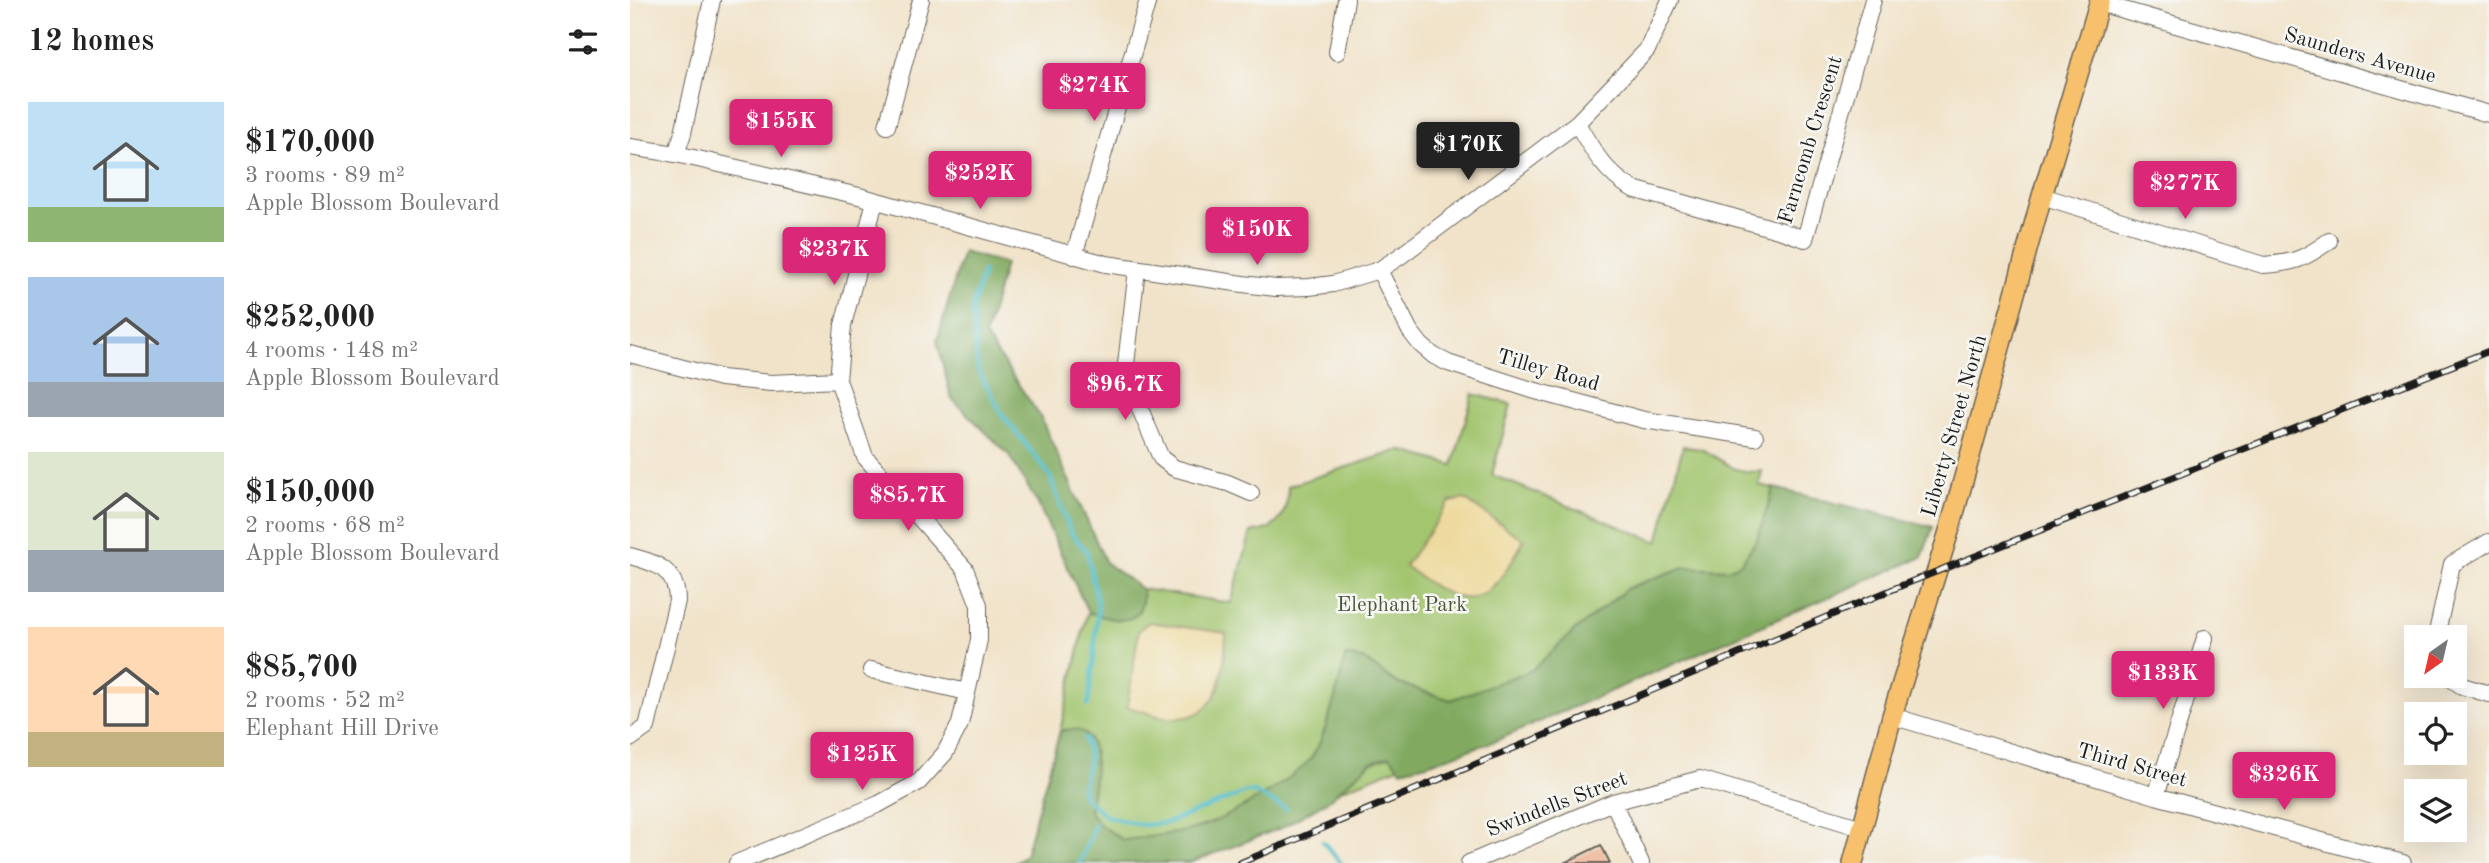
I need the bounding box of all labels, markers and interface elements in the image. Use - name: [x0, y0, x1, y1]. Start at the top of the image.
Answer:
- icon: filters: [564, 23, 602, 61]
- street label: Saunders Avenue: [2282, 24, 2438, 88]
- text: 12 homes: [28, 27, 154, 57]
- street label: Farncomb Crescent: [1775, 53, 1847, 227]
- pin: $274K: [1045, 64, 1143, 123]
- text: $274K: [1058, 74, 1130, 97]
- pin: $155K: [732, 100, 830, 159]
- text: $155K: [745, 110, 817, 133]
- pin: $170K: [1419, 122, 1517, 182]
- text: $170,000: [245, 128, 375, 158]
- icon: home: [84, 130, 168, 214]
- text: $170K: [1432, 133, 1504, 156]
- pin: $252K: [931, 152, 1029, 211]
- text: $252K: [944, 162, 1016, 185]
- pin: $277K: [2136, 162, 2234, 221]
- text: 3 rooms · 89 m²: [245, 164, 405, 187]
- text: $277K: [2149, 172, 2221, 195]
- text: Apple Blossom Boulevard: [245, 192, 500, 215]
- pin: $150K: [1208, 208, 1306, 267]
- text: $150K: [1221, 218, 1293, 241]
- pin: $237K: [785, 228, 883, 287]
- text: $237K: [798, 238, 870, 261]
- text: $252,000: [245, 303, 375, 333]
- icon: home: [84, 305, 168, 389]
- street label: Liberty Street North: [1919, 332, 1991, 520]
- text: 4 rooms · 148 m²: [245, 339, 418, 362]
- street label: Tilley Road: [1494, 346, 1602, 396]
- pin: $96.7K: [1068, 362, 1182, 422]
- text: Apple Blossom Boulevard: [245, 367, 500, 390]
- text: $96.7K: [1086, 373, 1164, 396]
- pin: $85.7K: [851, 474, 965, 533]
- text: $150,000: [245, 478, 375, 508]
- icon: home: [84, 480, 168, 564]
- text: $85.7K: [869, 484, 947, 507]
- text: 2 rooms · 68 m²: [245, 514, 405, 537]
- text: Apple Blossom Boulevard: [245, 542, 500, 565]
- park label: Elephant Park: [1337, 595, 1467, 616]
- north arrow: [2404, 625, 2468, 688]
- map controls: [2404, 625, 2467, 842]
- pin: $133K: [2114, 652, 2212, 711]
- text: $85,700: [245, 653, 358, 683]
- icon: home: [84, 655, 168, 739]
- text: $133K: [2127, 662, 2199, 685]
- text: 2 rooms · 52 m²: [245, 689, 405, 712]
- button: locate: [2404, 702, 2467, 765]
- text: Elephant Hill Drive: [245, 717, 439, 740]
- pin: $125K: [813, 732, 911, 792]
- street label: Third Street: [2075, 740, 2189, 792]
- text: $125K: [826, 743, 898, 766]
- pin: $326K: [2235, 752, 2333, 812]
- text: $326K: [2248, 763, 2320, 786]
- street label: Swindells Street: [1484, 769, 1630, 841]
- button: layers: [2404, 779, 2467, 842]

